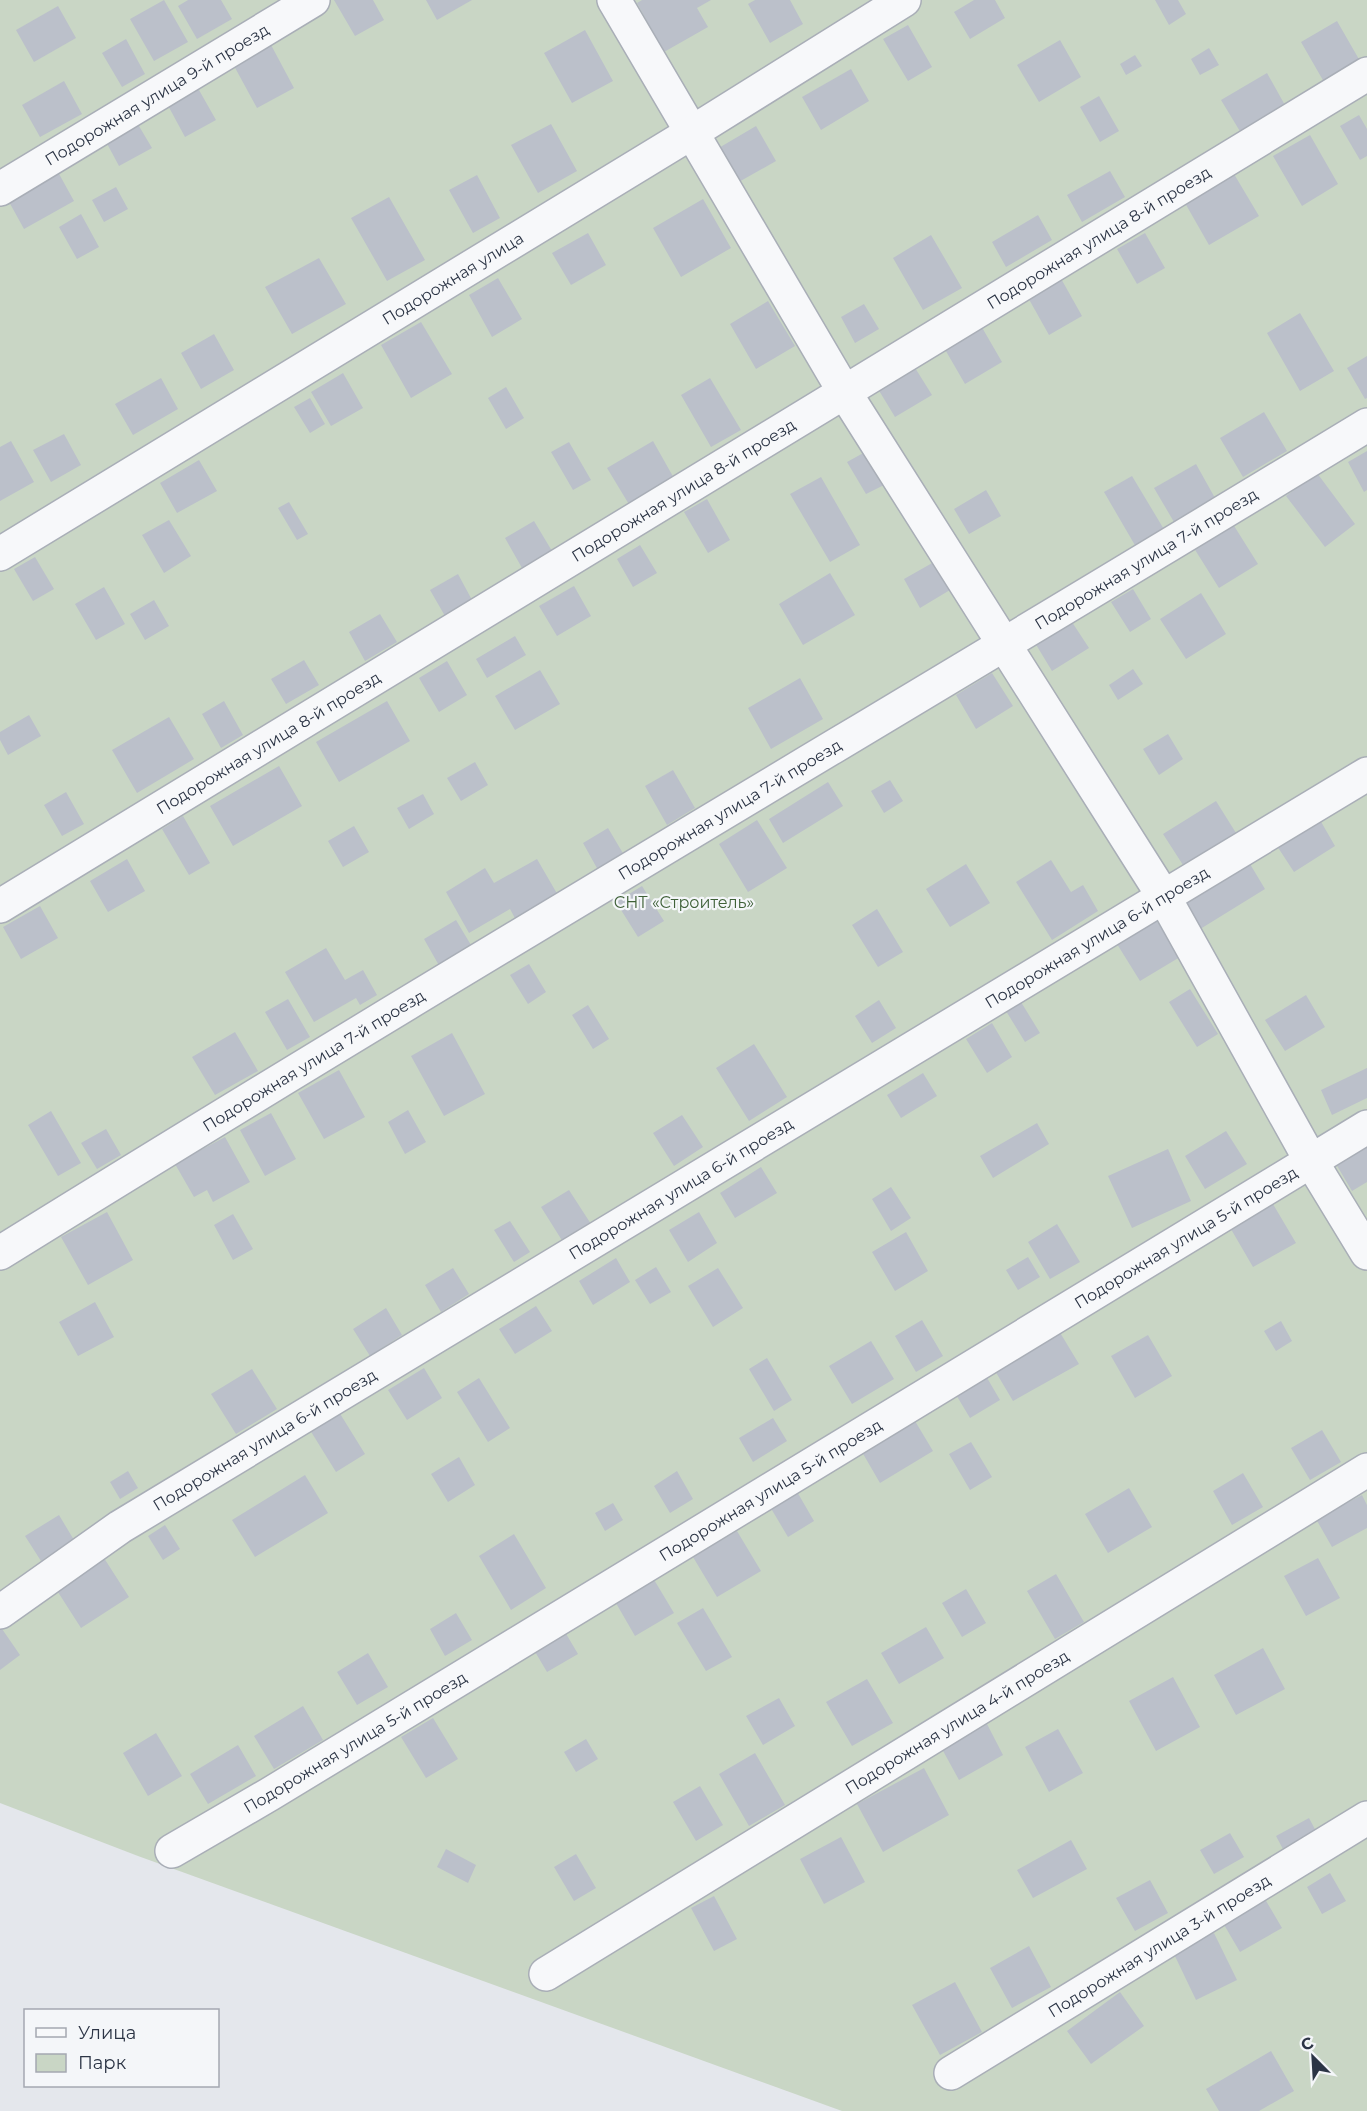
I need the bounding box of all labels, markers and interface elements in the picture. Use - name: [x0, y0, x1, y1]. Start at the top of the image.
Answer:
- street label: Подорожная улица 9-й проезд: [41, 20, 272, 169]
- street label: Подорожная улица 8-й проезд: [983, 162, 1214, 313]
- street label: Подорожная улица: [378, 228, 527, 329]
- street label: Подорожная улица 8-й проезд: [568, 415, 799, 565]
- street label: Подорожная улица 7-й проезд: [1031, 484, 1261, 633]
- street label: Подорожная улица 8-й проезд: [153, 667, 384, 818]
- street label: Подорожная улица 7-й проезд: [614, 735, 845, 884]
- street label: Подорожная улица 6-й проезд: [981, 862, 1212, 1012]
- park label: СНТ «Строитель»: [614, 893, 754, 912]
- street label: Подорожная улица 7-й проезд: [199, 986, 428, 1135]
- street label: Подорожная улица 6-й проезд: [565, 1114, 796, 1263]
- street label: Подорожная улица 5-й проезд: [1071, 1162, 1301, 1312]
- street label: Подорожная улица 6-й проезд: [149, 1365, 380, 1515]
- street label: Подорожная улица 5-й проезд: [655, 1415, 885, 1565]
- street label: Подорожная улица 4-й проезд: [841, 1646, 1072, 1798]
- street label: Подорожная улица 5-й проезд: [240, 1667, 470, 1817]
- street label: Подорожная улица 3-й проезд: [1044, 1870, 1274, 2021]
- legend: [24, 2009, 219, 2087]
- text: Улица: [78, 2022, 136, 2044]
- north arrow: [1283, 2027, 1343, 2087]
- text: С: [1298, 2033, 1317, 2055]
- text: Парк: [78, 2052, 127, 2074]

